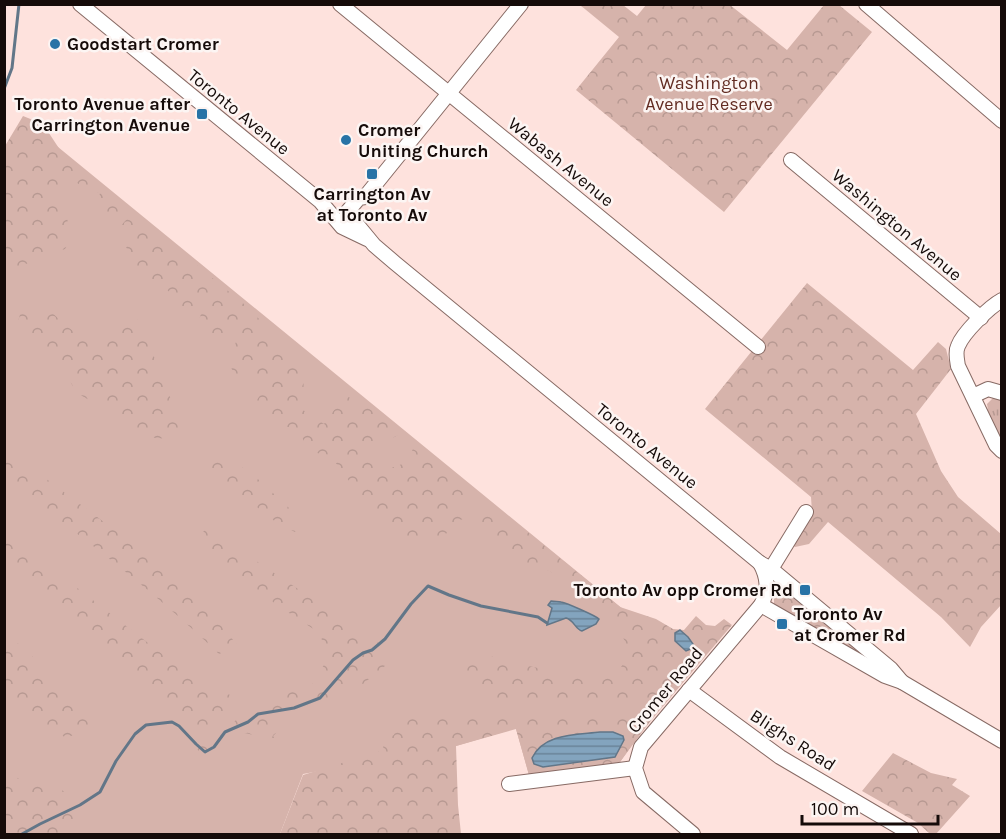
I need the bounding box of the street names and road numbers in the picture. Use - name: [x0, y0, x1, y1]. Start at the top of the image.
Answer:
- street label: Toronto Avenue: [184, 64, 294, 160]
- street label: Wabash Avenue: [504, 113, 618, 211]
- street label: Washington Avenue: [827, 164, 967, 286]
- street label: Toronto Avenue: [592, 398, 702, 494]
- street label: Cromer Road: [623, 642, 707, 738]
- street label: Blighs Road: [746, 704, 840, 776]

